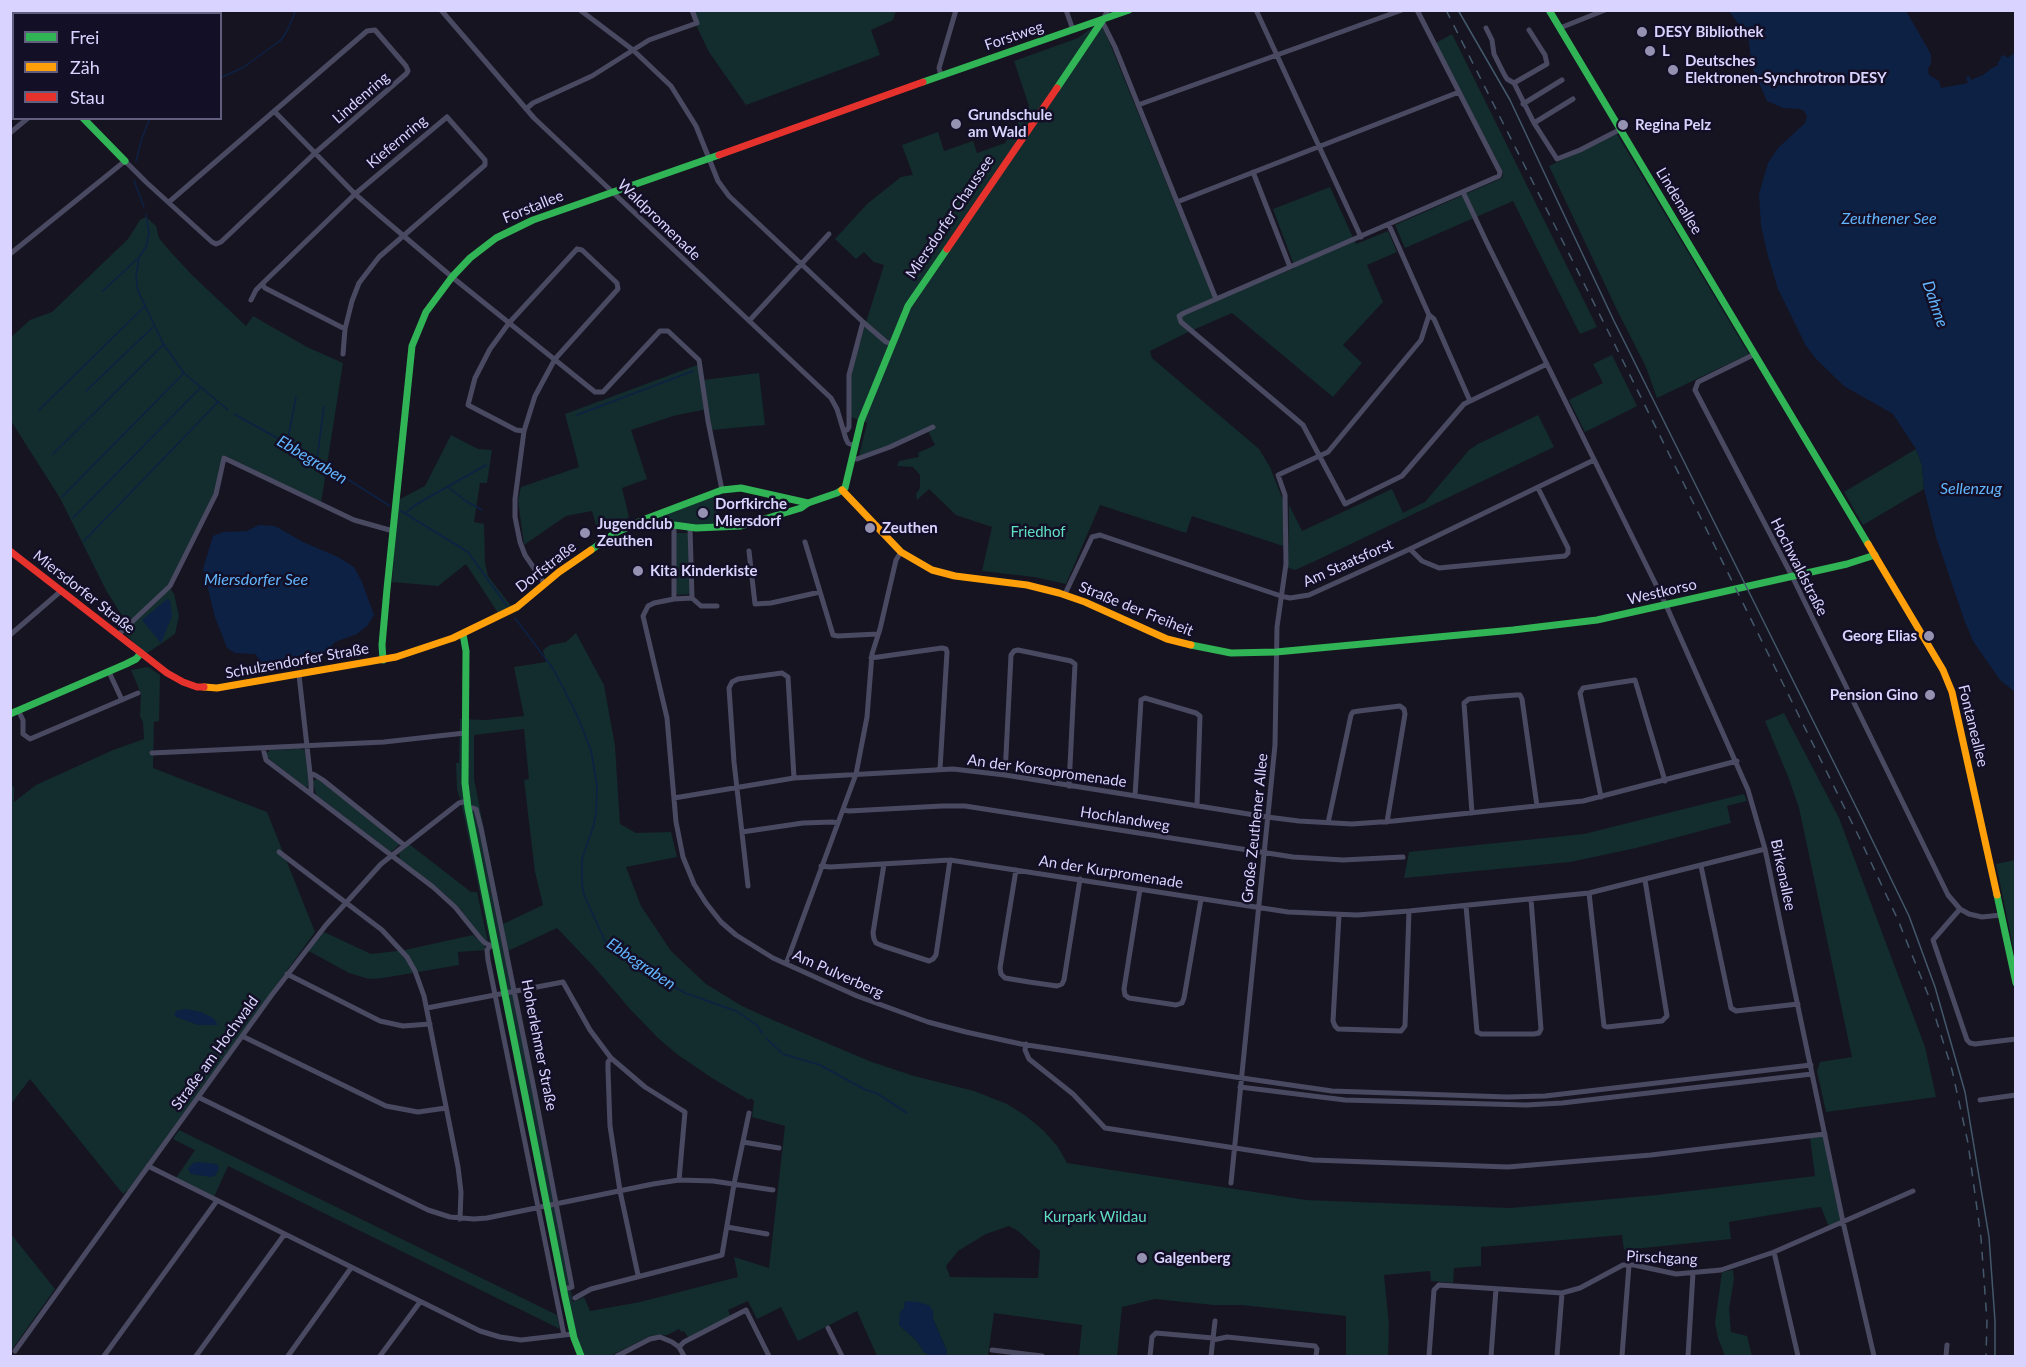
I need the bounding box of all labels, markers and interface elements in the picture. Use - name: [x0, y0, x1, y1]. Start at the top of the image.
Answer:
- legend: [12, 12, 222, 120]
- street label: Forstweg: [982, 18, 1046, 54]
- place label: DESY Bibliothek: [1654, 23, 1764, 41]
- marker: DESY Bibliothek: [1635, 25, 1649, 39]
- text: Frei: [70, 26, 99, 48]
- place label: L: [1662, 42, 1670, 60]
- marker: L: [1643, 44, 1657, 58]
- place label: Deutsches Elektronen-Synchrotron DESY: [1685, 52, 1887, 87]
- text: Zäh: [70, 56, 100, 78]
- marker: Deutsches Elektronen-Synchrotron DESY: [1666, 63, 1680, 77]
- street label: Lindenring: [329, 68, 393, 128]
- text: Stau: [70, 86, 105, 108]
- place label: Grundschule am Wald: [968, 106, 1052, 141]
- street label: Kiefernring: [363, 112, 431, 172]
- place label: Regina Pelz: [1635, 116, 1711, 134]
- marker: Grundschule am Wald: [949, 117, 963, 131]
- marker: Regina Pelz: [1616, 118, 1630, 132]
- street label: Miersdorfer Chaussee: [902, 152, 998, 282]
- street label: Lindenallee: [1652, 164, 1706, 238]
- street label: Waldpromenade: [614, 176, 704, 264]
- street label: Forstallee: [500, 187, 566, 227]
- water label: Zeuthener See: [1841, 209, 1937, 229]
- water label: Dahme: [1918, 278, 1952, 330]
- water label: Ebbegraben: [273, 432, 351, 488]
- water label: Sellenzug: [1940, 479, 2002, 499]
- place label: Dorfkirche Miersdorf: [715, 495, 787, 530]
- marker: Dorfkirche Miersdorf: [696, 506, 710, 520]
- place label: Jugendclub Zeuthen: [597, 515, 672, 550]
- street label: Hochwaldstraße: [1767, 515, 1831, 619]
- place label: Zeuthen: [882, 519, 938, 537]
- marker: Zeuthen: [863, 521, 877, 535]
- park label: Friedhof: [1010, 523, 1066, 541]
- marker: Jugendclub Zeuthen: [578, 526, 592, 540]
- street label: Am Staatsforst: [1300, 535, 1396, 591]
- street label: Dorfstraße: [512, 538, 580, 596]
- street label: Miersdorfer Straße: [29, 547, 139, 637]
- place label: Kita Kinderkiste: [650, 562, 758, 580]
- marker: Kita Kinderkiste: [631, 564, 645, 578]
- water label: Miersdorfer See: [204, 570, 308, 590]
- street label: Westkorso: [1626, 575, 1698, 609]
- street label: Straße der Freiheit: [1076, 578, 1196, 640]
- place label: Georg Elias: [1842, 627, 1917, 645]
- marker: Georg Elias: [1922, 629, 1936, 643]
- street label: Schulzendorfer Straße: [224, 639, 370, 683]
- street label: Fontaneallee: [1954, 683, 1992, 769]
- place label: Pension Gino: [1830, 686, 1918, 704]
- marker: Pension Gino: [1923, 688, 1937, 702]
- street label: An der Korsopromenade: [966, 751, 1128, 791]
- street label: Große Zeuthener Allee: [1238, 752, 1272, 904]
- street label: Hochlandweg: [1079, 803, 1171, 835]
- street label: Birkenallee: [1767, 838, 1799, 912]
- street label: An der Kurpromenade: [1038, 852, 1184, 892]
- water label: Ebbegraben: [603, 934, 679, 994]
- street label: Am Pulverberg: [790, 946, 886, 1002]
- street label: Hoherlehmer Straße: [517, 978, 561, 1112]
- street label: Straße am Hochwald: [168, 993, 262, 1113]
- park label: Kurpark Wildau: [1044, 1208, 1146, 1226]
- street label: Pirschgang: [1626, 1247, 1698, 1269]
- place label: Galgenberg: [1154, 1249, 1230, 1267]
- marker: Galgenberg: [1135, 1251, 1149, 1265]

